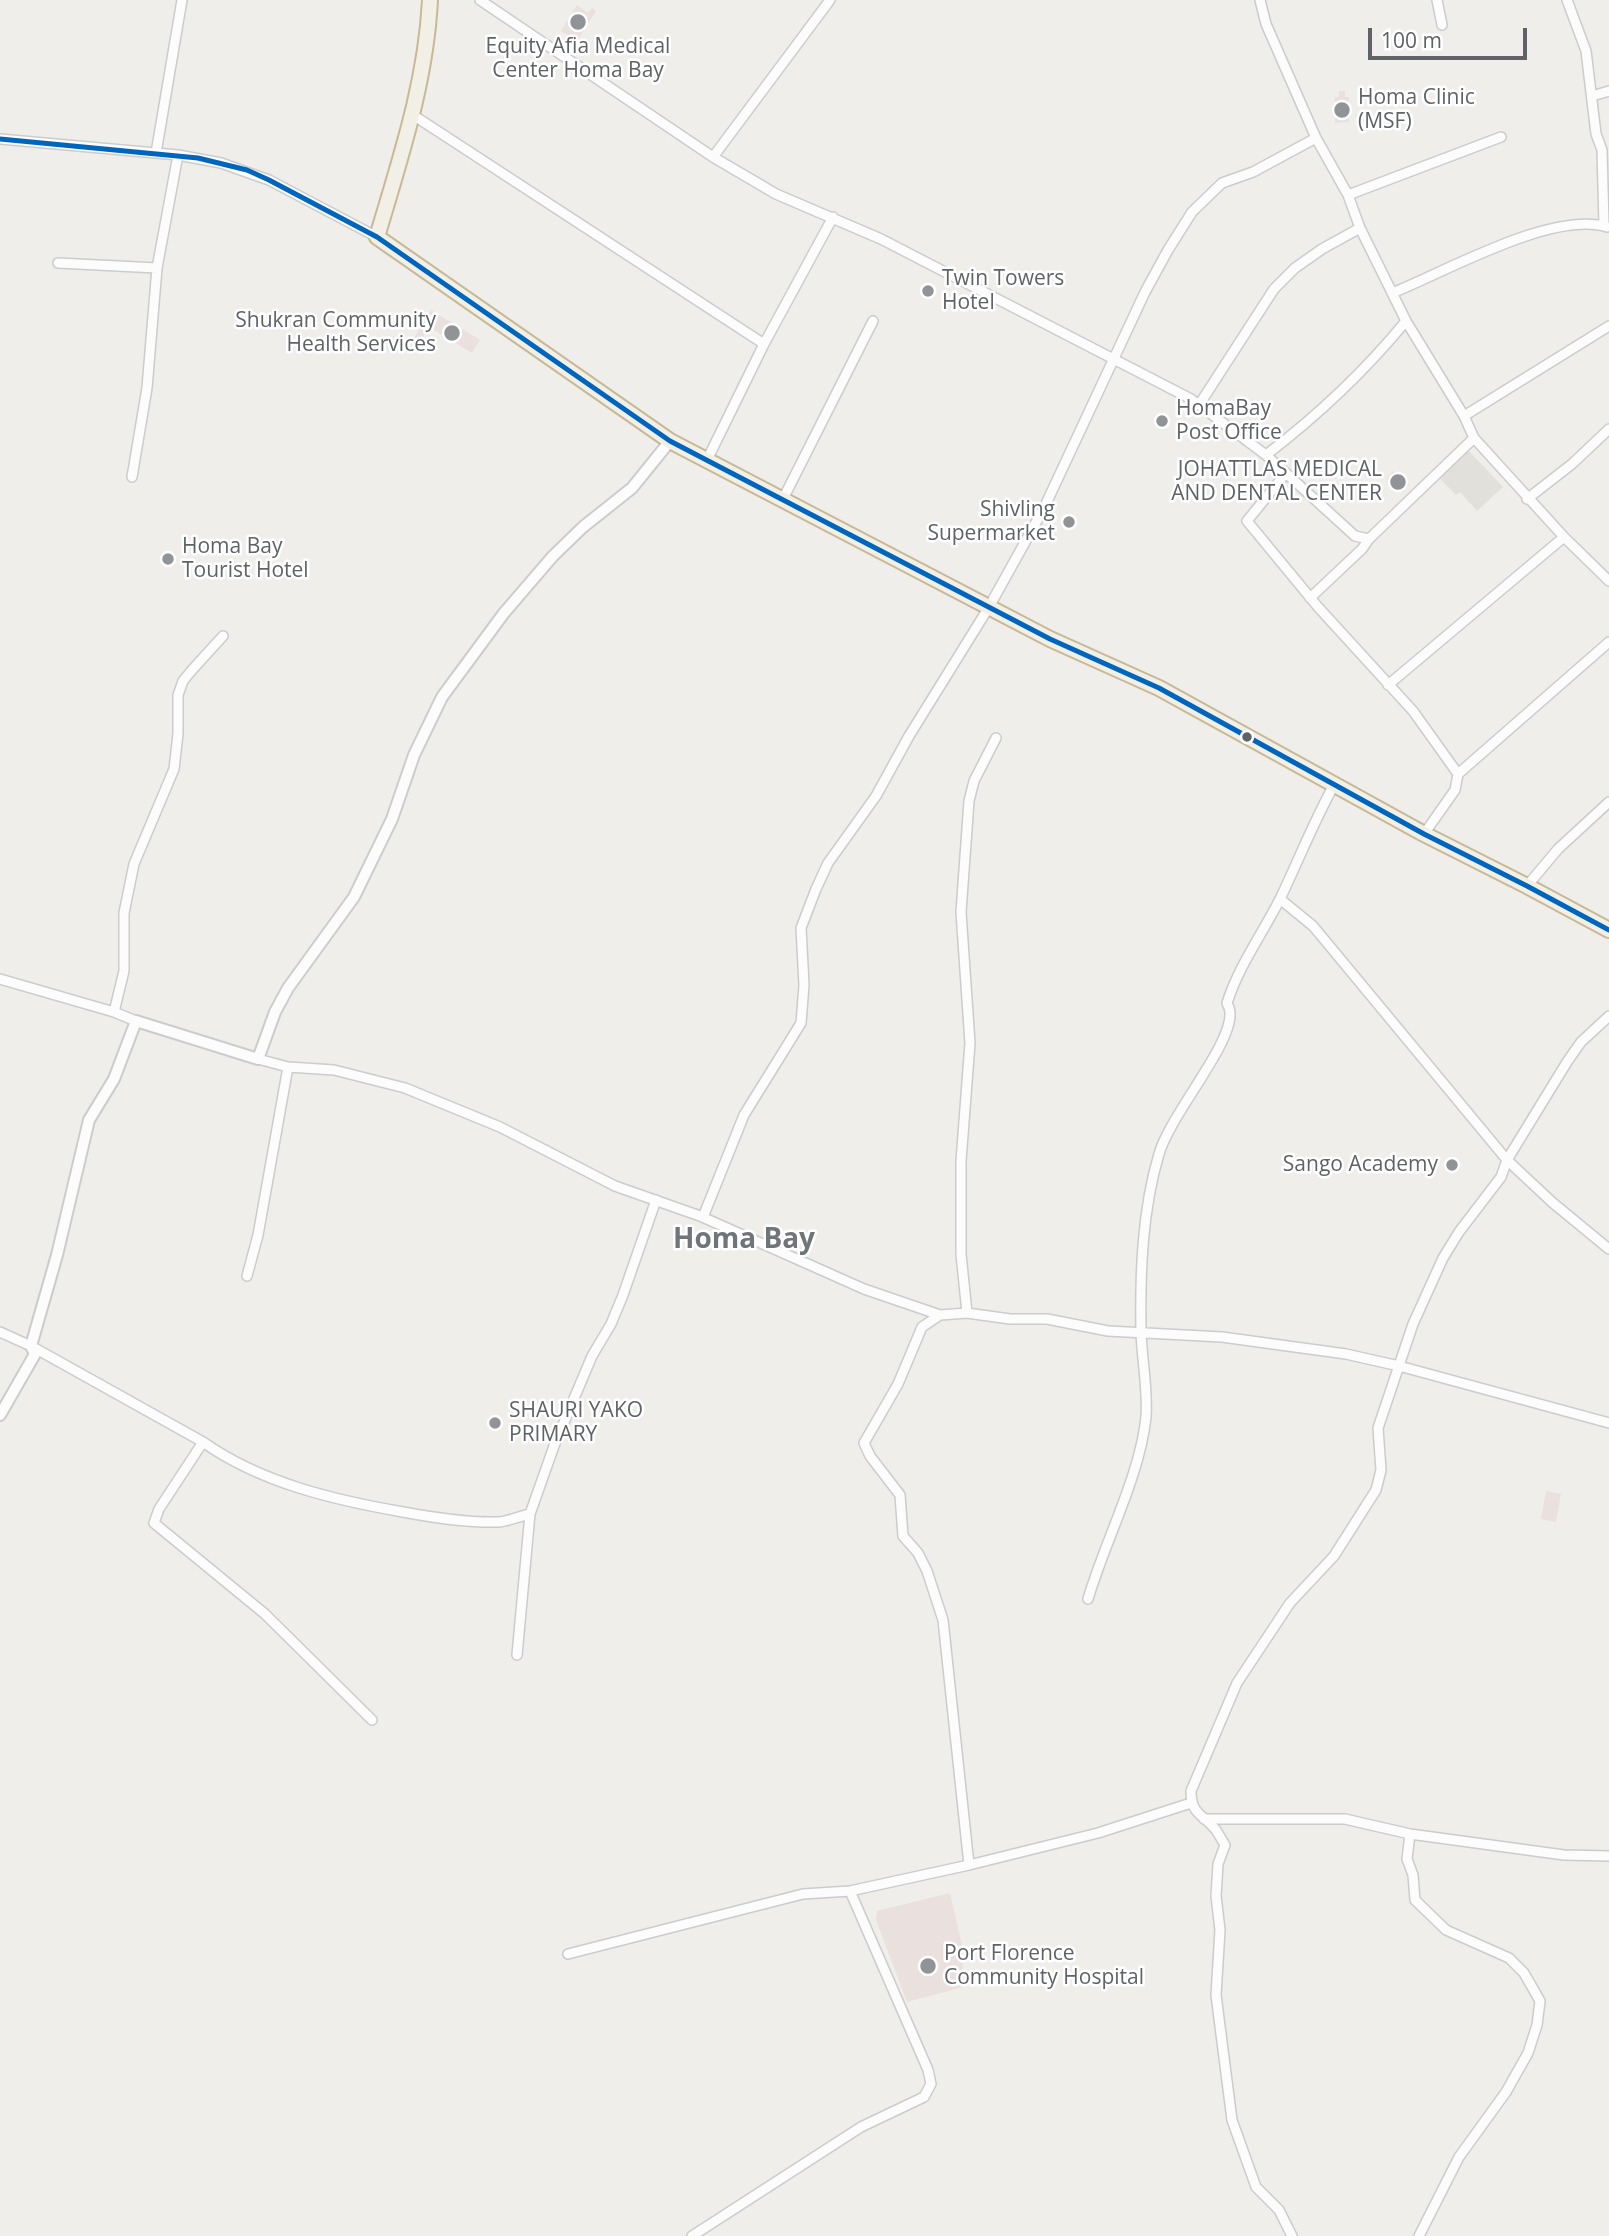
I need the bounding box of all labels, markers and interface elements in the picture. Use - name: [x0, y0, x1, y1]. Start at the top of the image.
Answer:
- marker: Equity Afia Medical Center Homa Bay: [568, 12, 588, 32]
- scale bar: [1371, 14, 1530, 58]
- text: 100 m: [1381, 26, 1442, 54]
- place label: Equity Afia Medical Center Homa Bay: [486, 34, 670, 84]
- place label: Homa Clinic (MSF): [1358, 85, 1475, 135]
- marker: Homa Clinic (MSF): [1332, 100, 1352, 120]
- place label: Twin Towers Hotel: [942, 266, 1064, 316]
- marker: Twin Towers Hotel: [920, 283, 936, 299]
- place label: Shukran Community Health Services: [235, 308, 436, 358]
- marker: Shukran Community Health Services: [442, 323, 462, 343]
- place label: HomaBay Post Office: [1176, 396, 1282, 446]
- marker: HomaBay Post Office: [1154, 413, 1170, 429]
- place label: JOHATTLAS MEDICAL AND DENTAL CENTER: [1171, 457, 1382, 507]
- marker: JOHATTLAS MEDICAL AND DENTAL CENTER: [1388, 472, 1408, 492]
- place label: Shivling Supermarket: [927, 497, 1055, 547]
- marker: Shivling Supermarket: [1061, 514, 1077, 530]
- place label: Homa Bay Tourist Hotel: [182, 534, 309, 584]
- marker: Homa Bay Tourist Hotel: [160, 551, 176, 567]
- unlabelled marker: [1240, 730, 1254, 744]
- place label: Sango Academy: [1283, 1152, 1438, 1178]
- marker: Sango Academy: [1444, 1157, 1460, 1173]
- district label: Homa Bay: [673, 1223, 815, 1257]
- place label: SHAURI YAKO PRIMARY: [509, 1398, 643, 1448]
- marker: SHAURI YAKO PRIMARY: [487, 1415, 503, 1431]
- place label: Port Florence Community Hospital: [944, 1941, 1144, 1991]
- marker: Port Florence Community Hospital: [918, 1956, 938, 1976]

